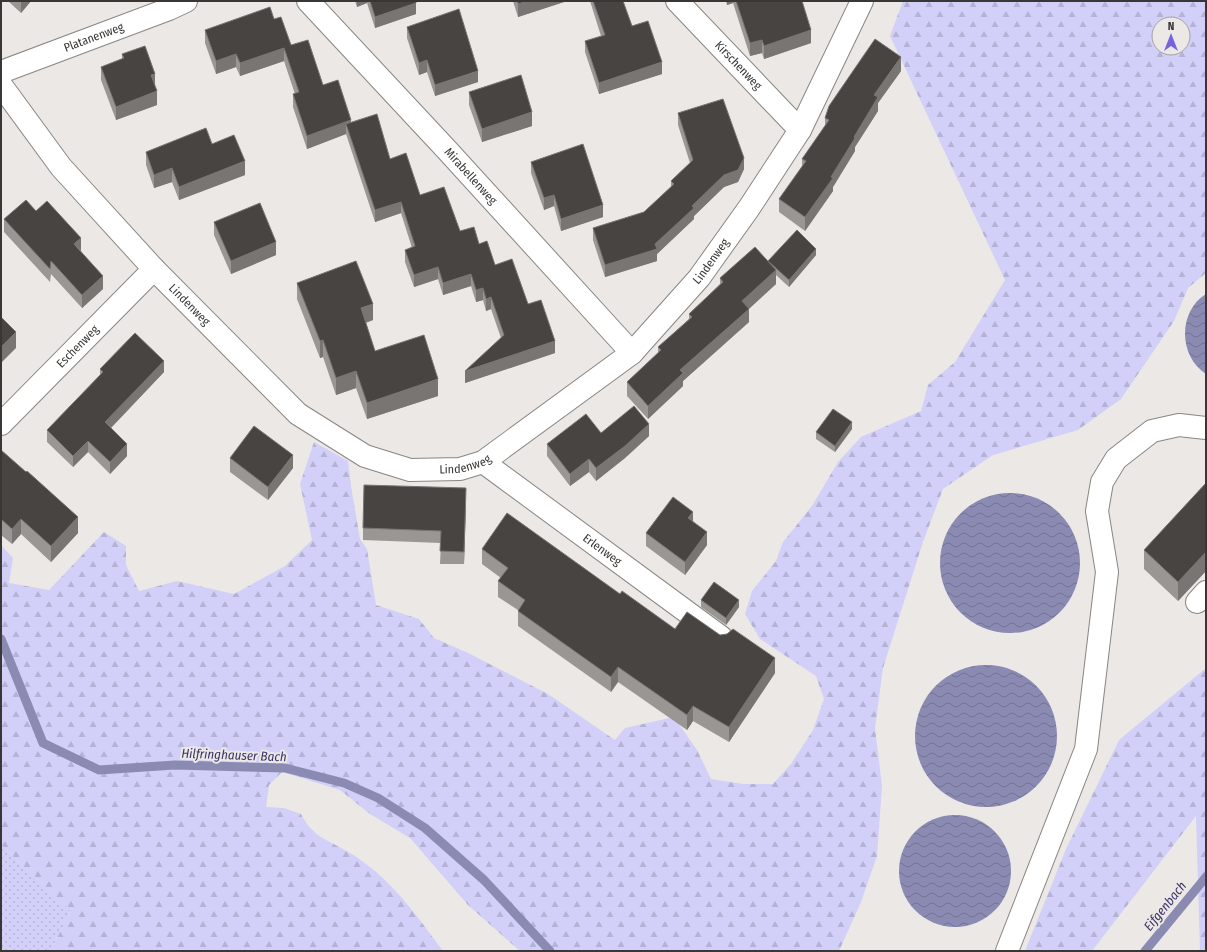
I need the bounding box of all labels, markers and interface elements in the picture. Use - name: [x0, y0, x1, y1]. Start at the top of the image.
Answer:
- north arrow: [1151, 16, 1191, 56]
- street label: Platanenweg: [62, 20, 126, 55]
- text: N: [1168, 20, 1174, 33]
- street label: Kirschenweg: [712, 38, 765, 93]
- street label: Mirabellenweg: [441, 145, 500, 207]
- street label: Lindenweg: [690, 235, 732, 287]
- street label: Lindenweg: [166, 281, 213, 329]
- street label: Eschenweg: [54, 322, 102, 371]
- street label: Lindenweg: [439, 451, 494, 476]
- street label: Erlenweg: [580, 531, 625, 569]
- water label: Hilfringhauser Bach: [181, 746, 287, 764]
- water label: Eifgenbach: [1141, 878, 1189, 934]

